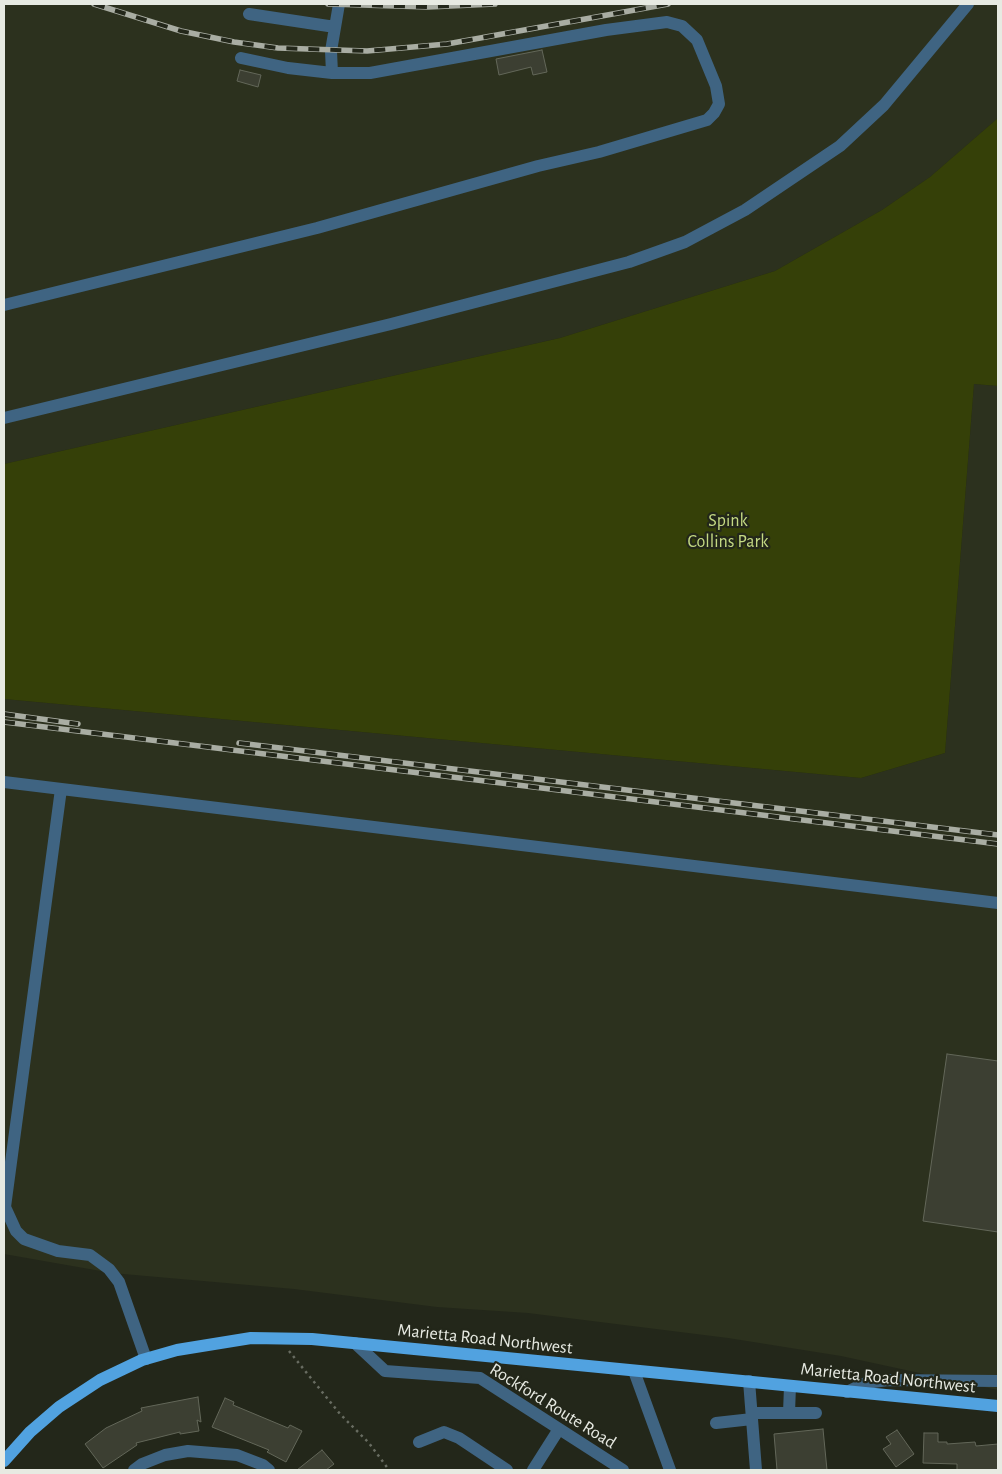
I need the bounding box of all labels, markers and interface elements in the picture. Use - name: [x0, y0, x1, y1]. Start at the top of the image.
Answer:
- park label: Spink Collins Park: [687, 510, 769, 552]
- street label: Marietta Road Northwest: [396, 1319, 574, 1359]
- street label: Rockford Route Road: [486, 1358, 620, 1454]
- street label: Marietta Road Northwest: [799, 1358, 977, 1398]

